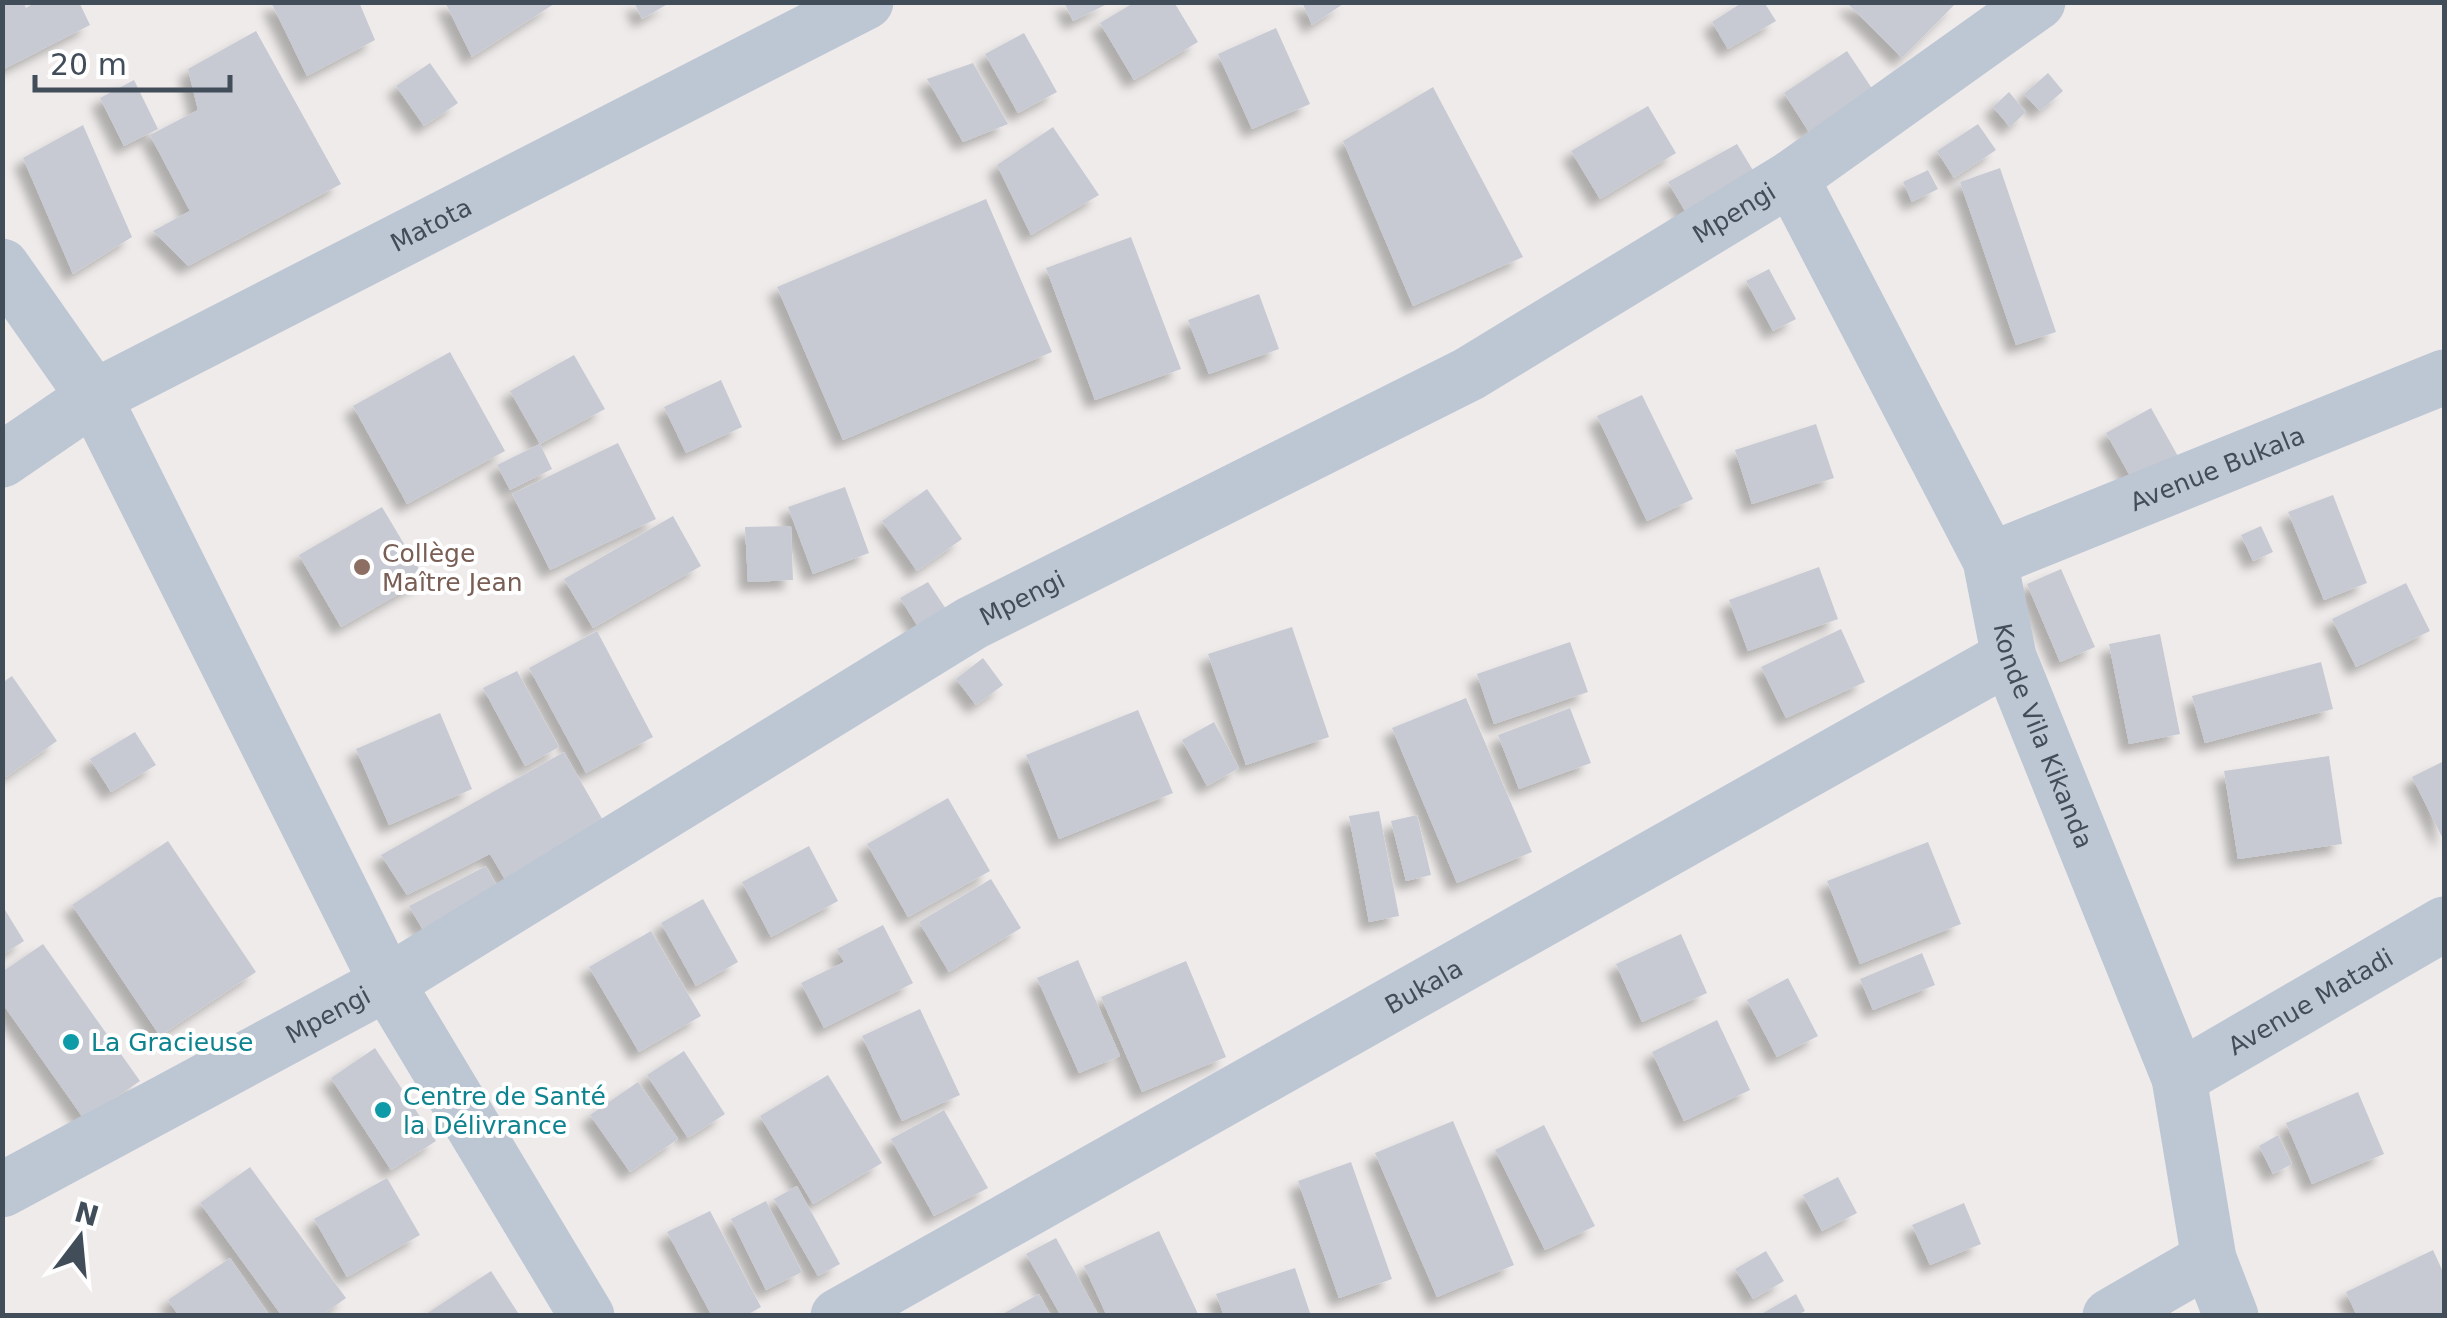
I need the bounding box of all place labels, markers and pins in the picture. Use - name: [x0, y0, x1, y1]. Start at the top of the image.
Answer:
- place label: Collège Maître Jean: [382, 539, 523, 597]
- marker: Collège Maître Jean: [351, 556, 373, 578]
- place label: La Gracieuse: [91, 1028, 254, 1057]
- marker: La Gracieuse: [60, 1031, 82, 1053]
- place label: Centre de Santé la Délivrance: [403, 1082, 606, 1140]
- marker: Centre de Santé la Délivrance: [372, 1099, 394, 1121]

